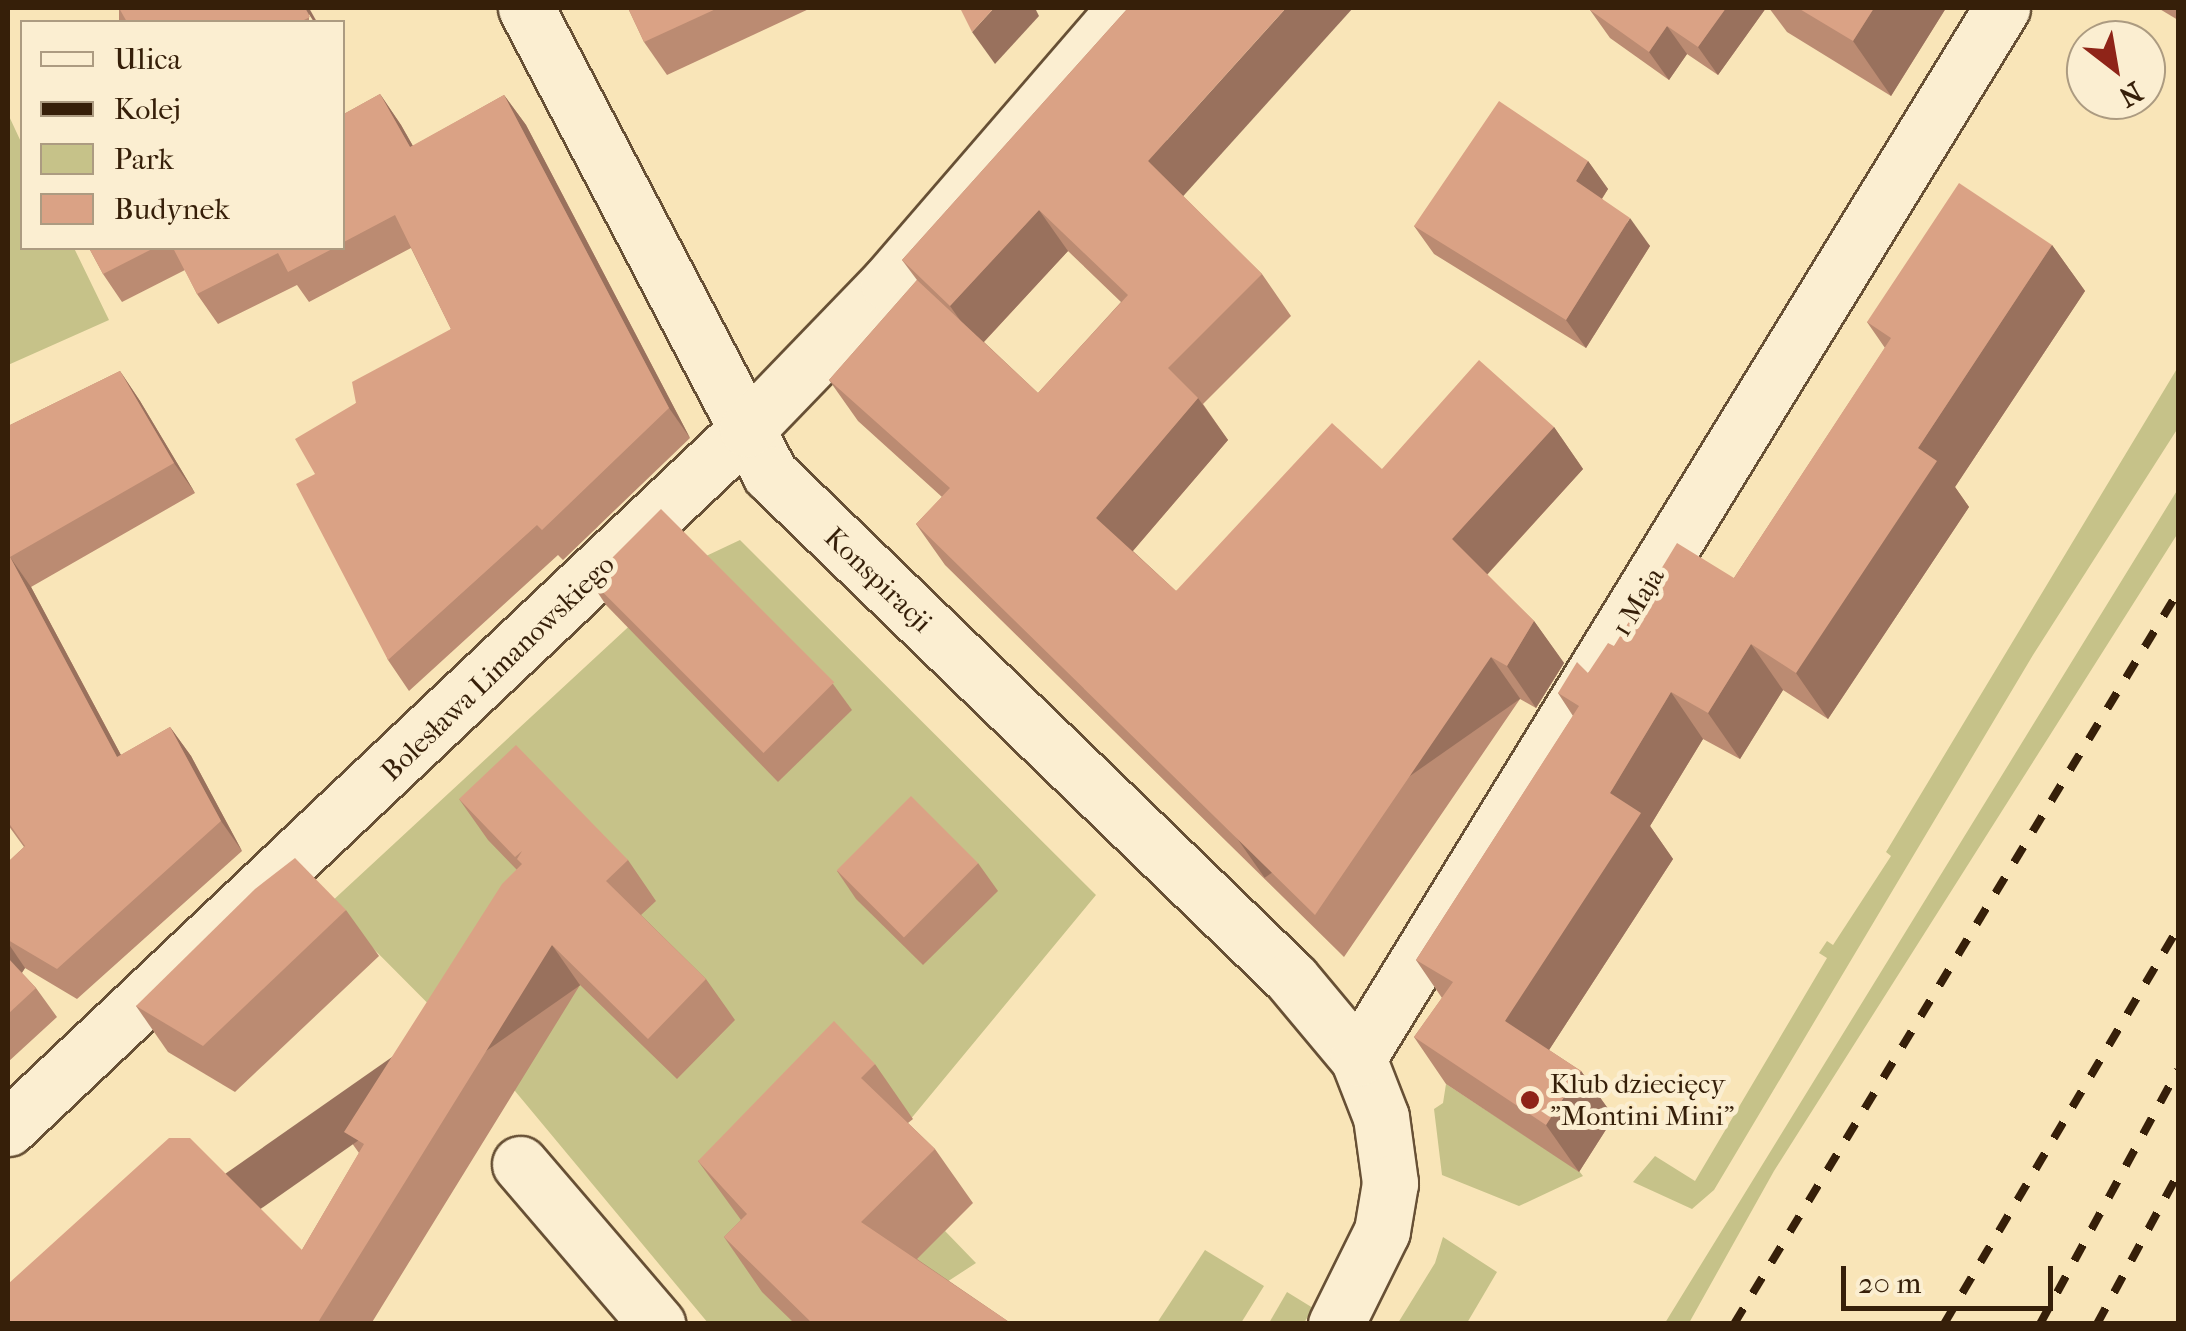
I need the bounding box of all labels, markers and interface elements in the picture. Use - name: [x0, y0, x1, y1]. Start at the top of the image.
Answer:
- legend: [20, 20, 345, 250]
- north arrow: [2066, 20, 2166, 120]
- text: Ulica: [114, 42, 181, 77]
- text: N: [2113, 75, 2148, 114]
- text: Kolej: [114, 92, 181, 127]
- text: Park: [114, 142, 174, 177]
- text: Budynek: [114, 192, 230, 227]
- street label: Konspiracji: [817, 521, 939, 639]
- street label: Bolesława Limanowskiego: [374, 548, 622, 788]
- street label: 1 Maja: [1604, 561, 1672, 643]
- place label: Klub dziecięcy "Montini Mini": [1550, 1067, 1734, 1133]
- marker: Klub dziecięcy "Montini Mini": [1519, 1089, 1541, 1111]
- scale bar: [1846, 1246, 2058, 1308]
- text: 20 m: [1858, 1266, 1921, 1301]

